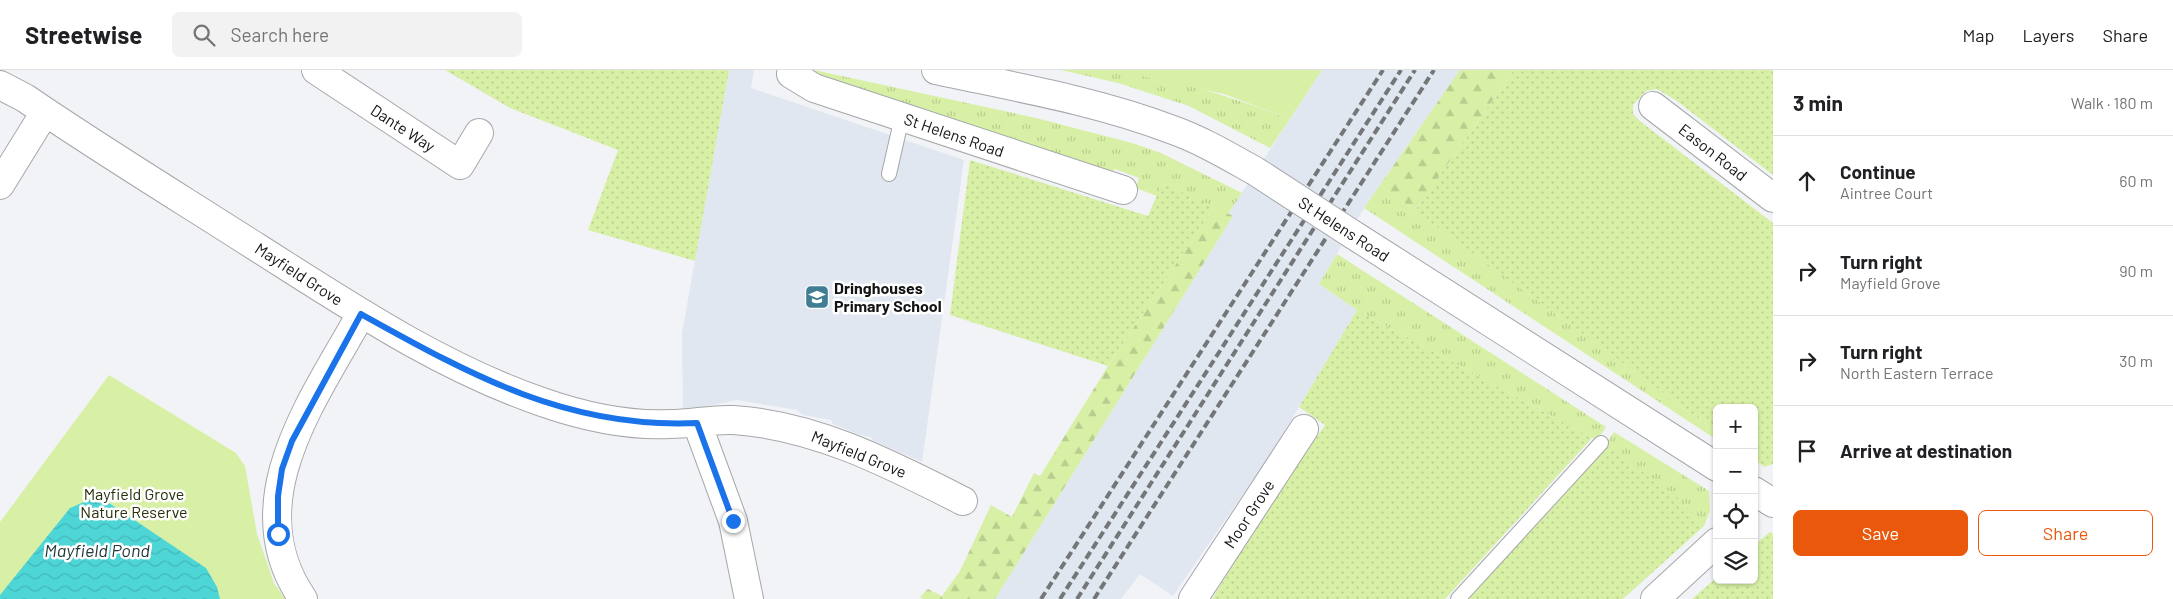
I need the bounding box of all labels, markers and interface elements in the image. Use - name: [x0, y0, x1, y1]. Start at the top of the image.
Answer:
- search box: [172, 12, 522, 57]
- text: Streetwise: [25, 20, 142, 49]
- icon: search: [190, 21, 218, 49]
- text: Search here: [230, 23, 329, 46]
- text: Map: [1962, 24, 1994, 46]
- text: Layers: [2022, 24, 2075, 46]
- text: Share: [2103, 24, 2148, 46]
- text: 3 min: [1793, 90, 1843, 115]
- text: Walk · 180 m: [2071, 93, 2153, 112]
- street label: Dante Way: [368, 100, 439, 156]
- street label: St Helens Road: [902, 109, 1007, 161]
- street label: Eason Road: [1675, 119, 1751, 184]
- text: Continue: [1840, 160, 1916, 183]
- icon: ahead: [1793, 167, 1821, 195]
- text: 60 m: [2119, 171, 2153, 190]
- text: Aintree Court: [1840, 183, 1933, 202]
- street label: St Helens Road: [1295, 192, 1393, 265]
- street label: Mayfield Grove: [252, 238, 347, 309]
- text: Turn right: [1840, 250, 1922, 273]
- icon: right: [1793, 257, 1821, 285]
- text: 90 m: [2119, 261, 2153, 280]
- text: Mayfield Grove: [1840, 273, 1941, 292]
- place label: Dringhouses Primary School: [834, 278, 942, 315]
- school or university icon: Dringhouses Primary School: [804, 284, 830, 310]
- text: Turn right: [1840, 340, 1922, 363]
- icon: right: [1793, 347, 1821, 375]
- text: 30 m: [2119, 351, 2153, 370]
- text: North Eastern Terrace: [1840, 363, 1994, 382]
- map controls: [1713, 404, 1758, 584]
- button: +: [1713, 404, 1758, 449]
- street label: Mayfield Grove: [809, 426, 909, 481]
- icon: arrive: [1793, 437, 1821, 465]
- text: Arrive at destination: [1840, 439, 2012, 462]
- button: −: [1713, 449, 1758, 494]
- street label: Moor Grove: [1219, 476, 1278, 551]
- park label: Mayfield Grove Nature Reserve: [80, 484, 188, 521]
- button: locate: [1713, 494, 1758, 539]
- route end: [722, 510, 745, 533]
- button: Save: [1793, 510, 1968, 556]
- button: Share: [1978, 510, 2153, 556]
- route start: [267, 523, 290, 546]
- water label: Mayfield Pond: [44, 539, 150, 561]
- button: layers: [1713, 539, 1758, 584]

